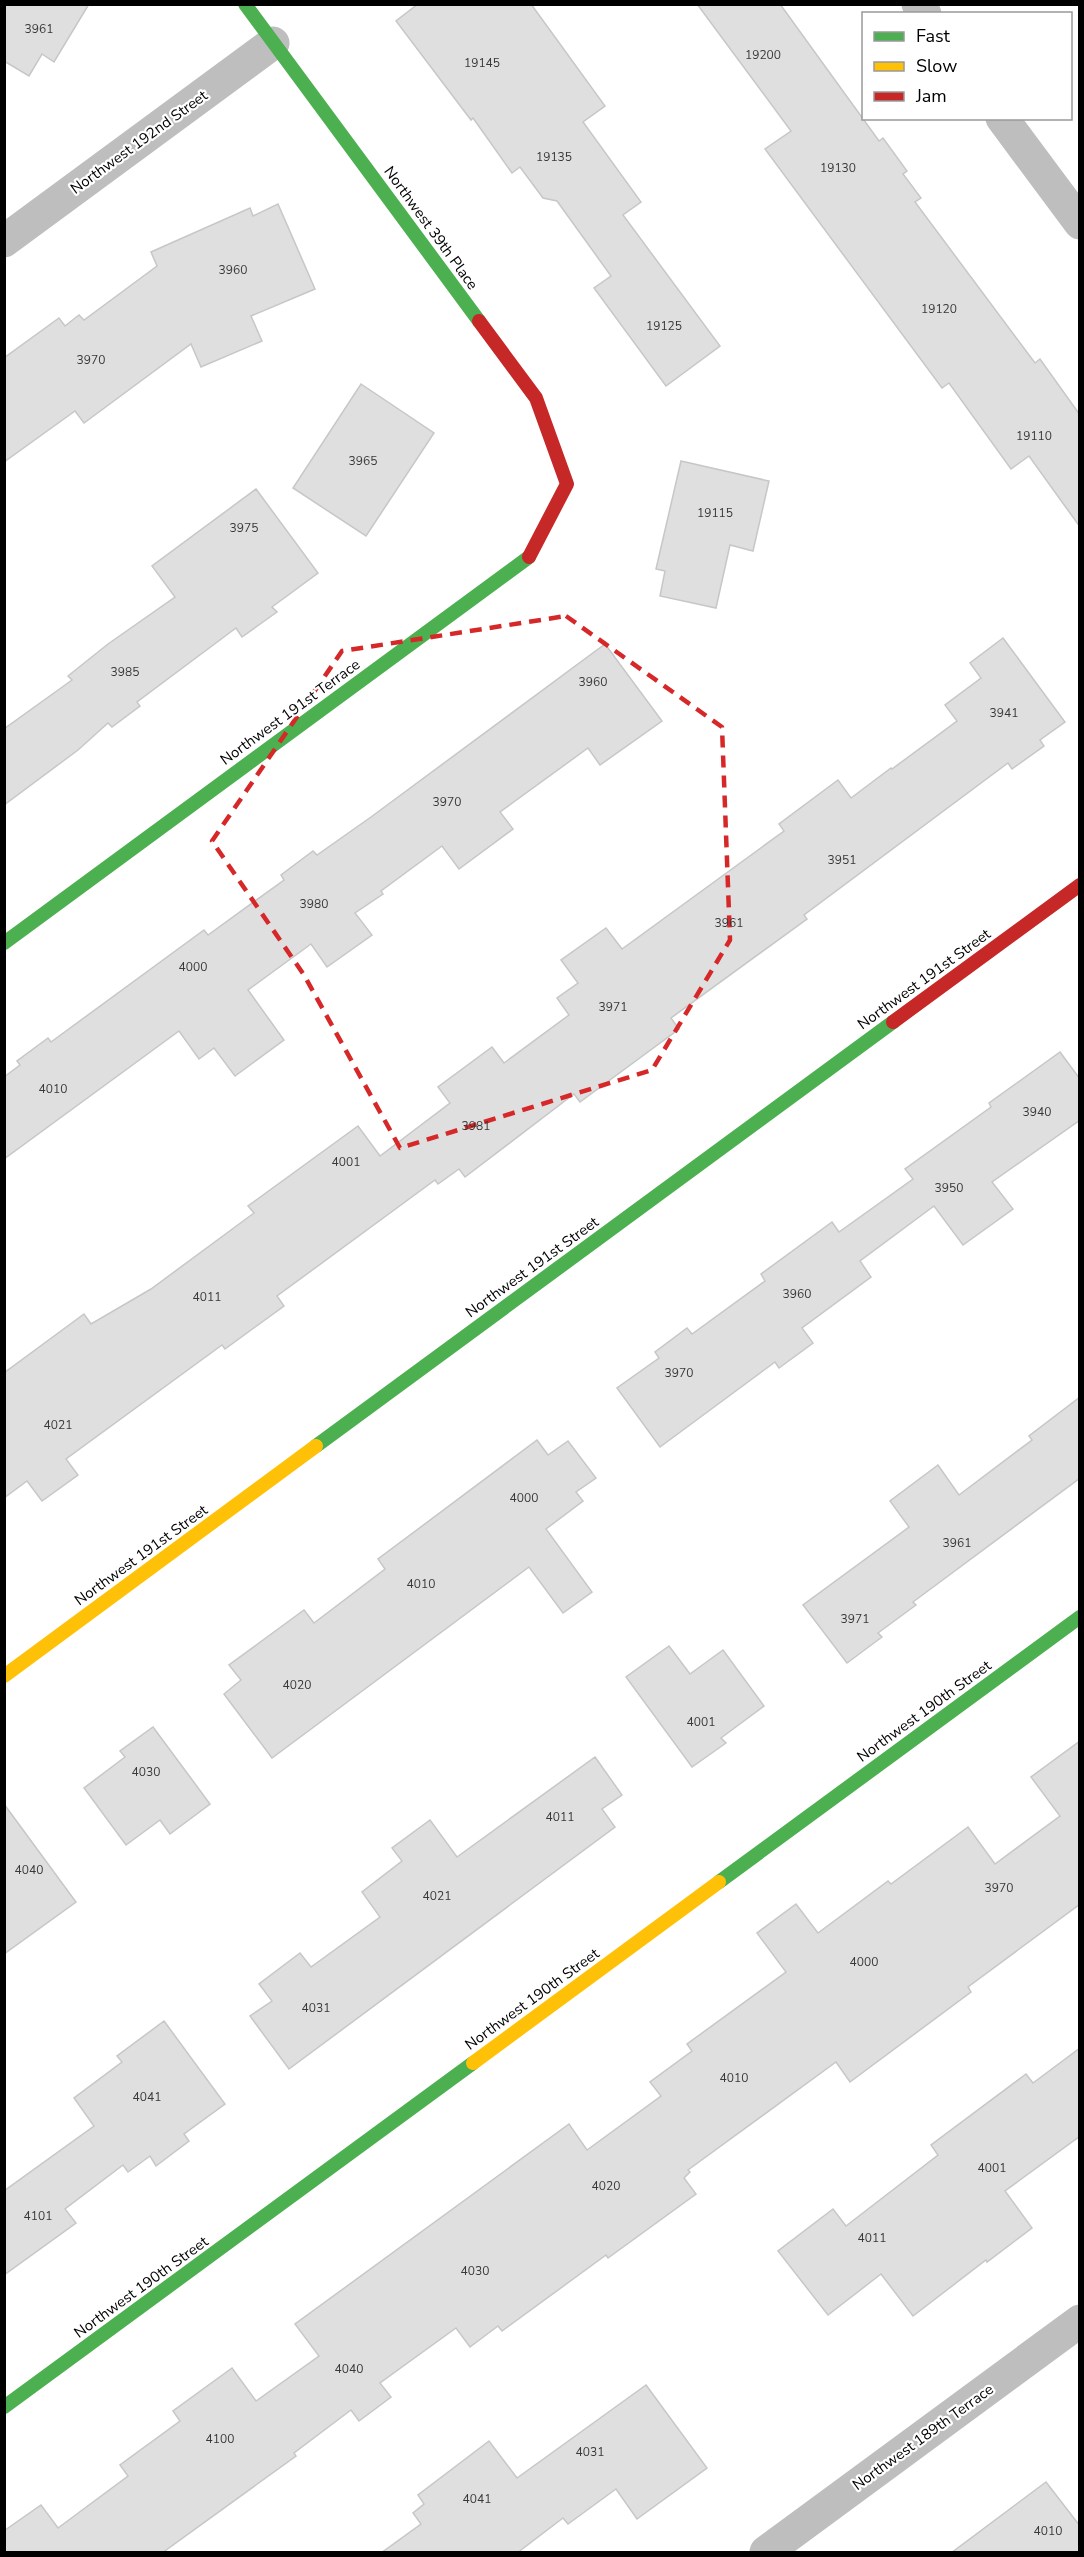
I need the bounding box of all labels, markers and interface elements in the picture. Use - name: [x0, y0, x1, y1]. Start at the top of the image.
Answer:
- legend: [862, 12, 1072, 120]
- house number: 3961: [25, 21, 53, 37]
- text: Fast: [916, 24, 951, 48]
- house number: 19200: [745, 47, 781, 63]
- text: Slow: [916, 54, 957, 78]
- house number: 19145: [464, 55, 500, 71]
- text: Jam: [915, 84, 947, 108]
- street label: Northwest 192nd Street: [67, 85, 212, 198]
- house number: 19135: [536, 149, 572, 165]
- house number: 19130: [820, 160, 856, 176]
- street label: Northwest 39th Place: [379, 162, 483, 294]
- house number: 3960: [219, 262, 247, 278]
- house number: 19120: [921, 301, 957, 317]
- house number: 19125: [646, 318, 682, 334]
- house number: 3970: [77, 352, 105, 368]
- house number: 19110: [1016, 428, 1052, 444]
- house number: 3965: [349, 453, 377, 469]
- house number: 19115: [697, 505, 733, 521]
- house number: 3975: [230, 520, 258, 536]
- street label: Northwest 191st Terrace: [216, 654, 364, 770]
- house number: 3985: [111, 664, 139, 680]
- house number: 3960: [579, 674, 607, 690]
- house number: 3941: [990, 705, 1018, 721]
- house number: 3970: [433, 794, 461, 810]
- house number: 3951: [828, 852, 856, 868]
- house number: 3980: [300, 896, 328, 912]
- house number: 3961: [715, 915, 743, 931]
- street label: Northwest 191st Street: [853, 924, 995, 1034]
- house number: 4000: [179, 959, 207, 975]
- house number: 3971: [599, 999, 627, 1015]
- house number: 4010: [39, 1081, 67, 1097]
- house number: 3940: [1023, 1104, 1051, 1120]
- house number: 3981: [462, 1118, 490, 1134]
- house number: 4001: [332, 1154, 360, 1170]
- house number: 3950: [935, 1180, 963, 1196]
- street label: Northwest 191st Street: [461, 1212, 603, 1322]
- house number: 3960: [783, 1286, 811, 1302]
- house number: 4011: [193, 1289, 221, 1305]
- house number: 3970: [665, 1365, 693, 1381]
- house number: 4021: [44, 1417, 72, 1433]
- house number: 4000: [510, 1490, 538, 1506]
- street label: Northwest 191st Street: [70, 1500, 212, 1610]
- house number: 3961: [943, 1535, 971, 1551]
- house number: 4010: [407, 1576, 435, 1592]
- house number: 3971: [841, 1611, 869, 1627]
- street label: Northwest 190th Street: [853, 1655, 996, 1766]
- house number: 4020: [283, 1677, 311, 1693]
- house number: 4001: [687, 1714, 715, 1730]
- house number: 4030: [132, 1764, 160, 1780]
- house number: 4011: [546, 1809, 574, 1825]
- house number: 4040: [15, 1862, 43, 1878]
- house number: 3970: [985, 1880, 1013, 1896]
- house number: 4021: [423, 1888, 451, 1904]
- street label: Northwest 190th Street: [461, 1943, 604, 2054]
- house number: 4000: [850, 1954, 878, 1970]
- house number: 4031: [302, 2000, 330, 2016]
- house number: 4010: [720, 2070, 748, 2086]
- house number: 4041: [133, 2089, 161, 2105]
- house number: 4001: [978, 2160, 1006, 2176]
- house number: 4020: [592, 2178, 620, 2194]
- house number: 4101: [24, 2208, 52, 2224]
- house number: 4011: [858, 2230, 886, 2246]
- street label: Northwest 190th Street: [70, 2231, 213, 2342]
- house number: 4030: [461, 2263, 489, 2279]
- house number: 4040: [335, 2361, 363, 2377]
- street label: Northwest 189th Terrace: [849, 2379, 997, 2495]
- house number: 4100: [206, 2431, 234, 2447]
- house number: 4031: [576, 2444, 604, 2460]
- house number: 4041: [463, 2491, 491, 2507]
- house number: 4010: [1034, 2523, 1062, 2539]

